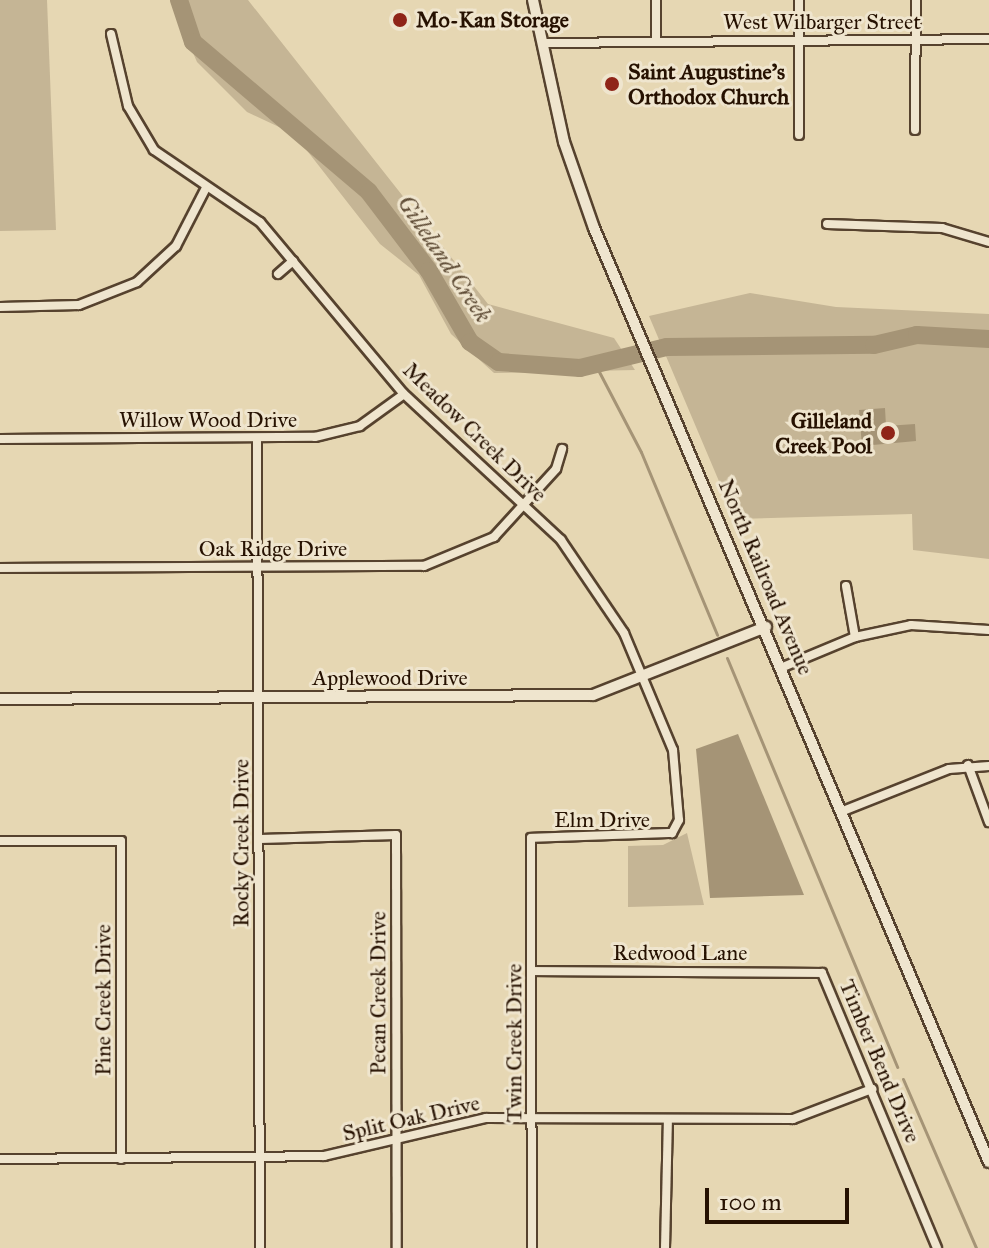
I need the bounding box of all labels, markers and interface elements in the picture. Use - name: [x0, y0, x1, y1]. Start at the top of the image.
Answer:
- place label: Mo-Kan Storage: [416, 7, 569, 33]
- street label: West Wilbarger Street: [723, 9, 921, 35]
- marker: Mo-Kan Storage: [391, 11, 409, 29]
- place label: Saint Augustine's Orthodox Church: [628, 58, 789, 110]
- marker: Saint Augustine's Orthodox Church: [603, 75, 621, 93]
- water label: Gilleland Creek: [391, 190, 497, 328]
- street label: Meadow Creek Drive: [398, 357, 552, 507]
- street label: Willow Wood Drive: [119, 407, 297, 433]
- place label: Gilleland Creek Pool: [775, 407, 872, 458]
- marker: Gilleland Creek Pool: [879, 424, 897, 442]
- street label: North Railroad Avenue: [713, 475, 819, 679]
- street label: Oak Ridge Drive: [199, 536, 347, 562]
- street label: Applewood Drive: [312, 665, 468, 691]
- street label: Rocky Creek Drive: [228, 759, 254, 927]
- street label: Elm Drive: [554, 807, 650, 833]
- street label: Pecan Creek Drive: [365, 911, 391, 1075]
- street label: Pine Creek Drive: [90, 924, 116, 1076]
- street label: Redwood Lane: [613, 940, 747, 966]
- street label: Twin Creek Drive: [501, 963, 527, 1123]
- street label: Timber Bend Drive: [834, 975, 926, 1147]
- street label: Split Oak Drive: [340, 1089, 482, 1147]
- scale bar: [709, 1172, 853, 1222]
- text: 100 m: [719, 1187, 782, 1217]

